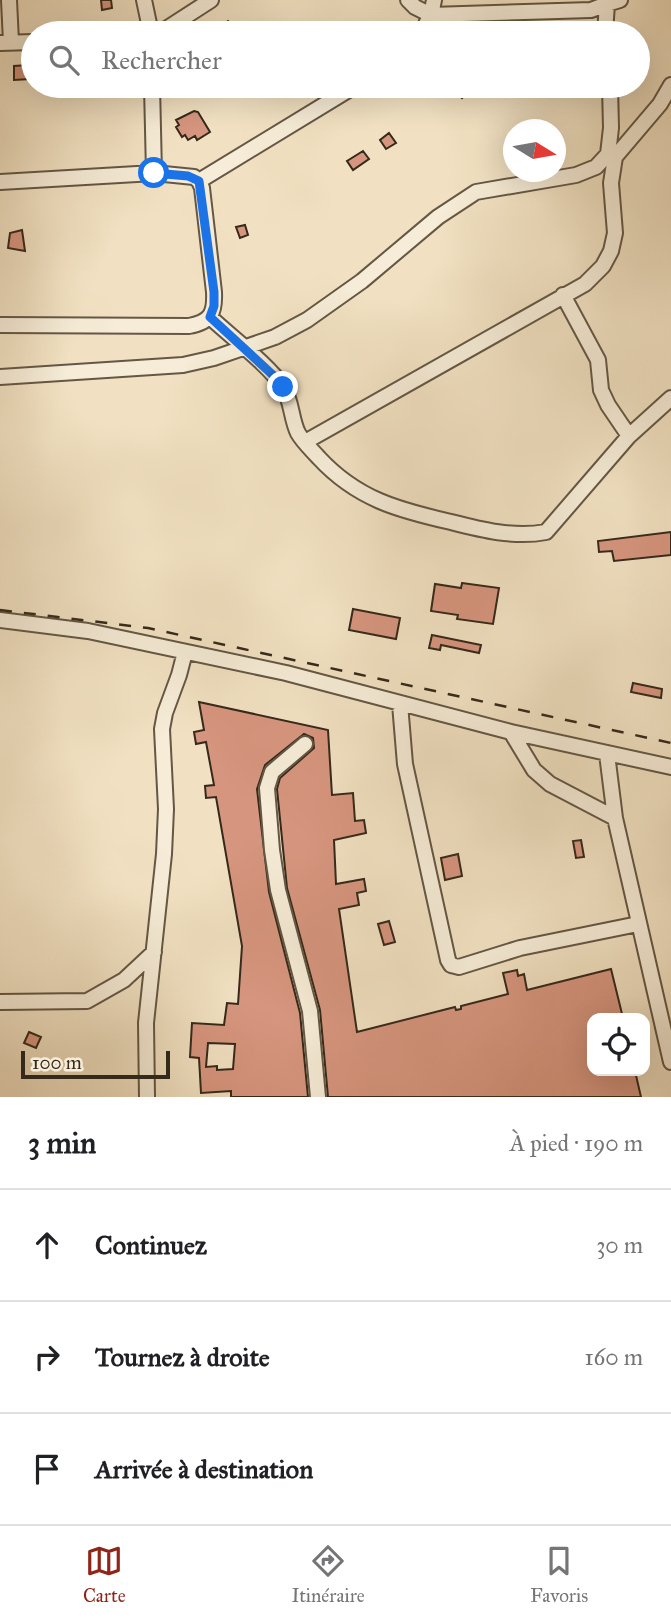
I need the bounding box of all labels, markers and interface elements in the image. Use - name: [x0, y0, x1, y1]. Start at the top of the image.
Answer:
- search box: [21, 21, 650, 98]
- icon: search: [45, 41, 83, 79]
- text: Rechercher: [101, 44, 222, 76]
- north arrow: [503, 119, 566, 182]
- route start: [138, 157, 169, 188]
- route end: [267, 371, 298, 402]
- map controls: [587, 1013, 650, 1076]
- button: locate: [587, 1013, 650, 1076]
- scale bar: [21, 1048, 170, 1080]
- text: 100 m: [32, 1051, 82, 1074]
- text: 3 min: [28, 1125, 96, 1161]
- text: À pied · 190 m: [510, 1129, 643, 1157]
- icon: ahead: [28, 1226, 66, 1264]
- text: Continuez: [95, 1229, 207, 1261]
- text: 30 m: [596, 1231, 643, 1259]
- icon: right: [28, 1338, 66, 1376]
- text: Tournez à droite: [95, 1341, 270, 1373]
- text: 160 m: [585, 1343, 643, 1371]
- icon: arrive: [28, 1450, 66, 1488]
- text: Arrivée à destination: [95, 1453, 313, 1485]
- tab: Carte: [83, 1542, 126, 1607]
- tab: Itinéraire: [291, 1542, 365, 1607]
- tab: Favoris: [530, 1542, 588, 1607]

